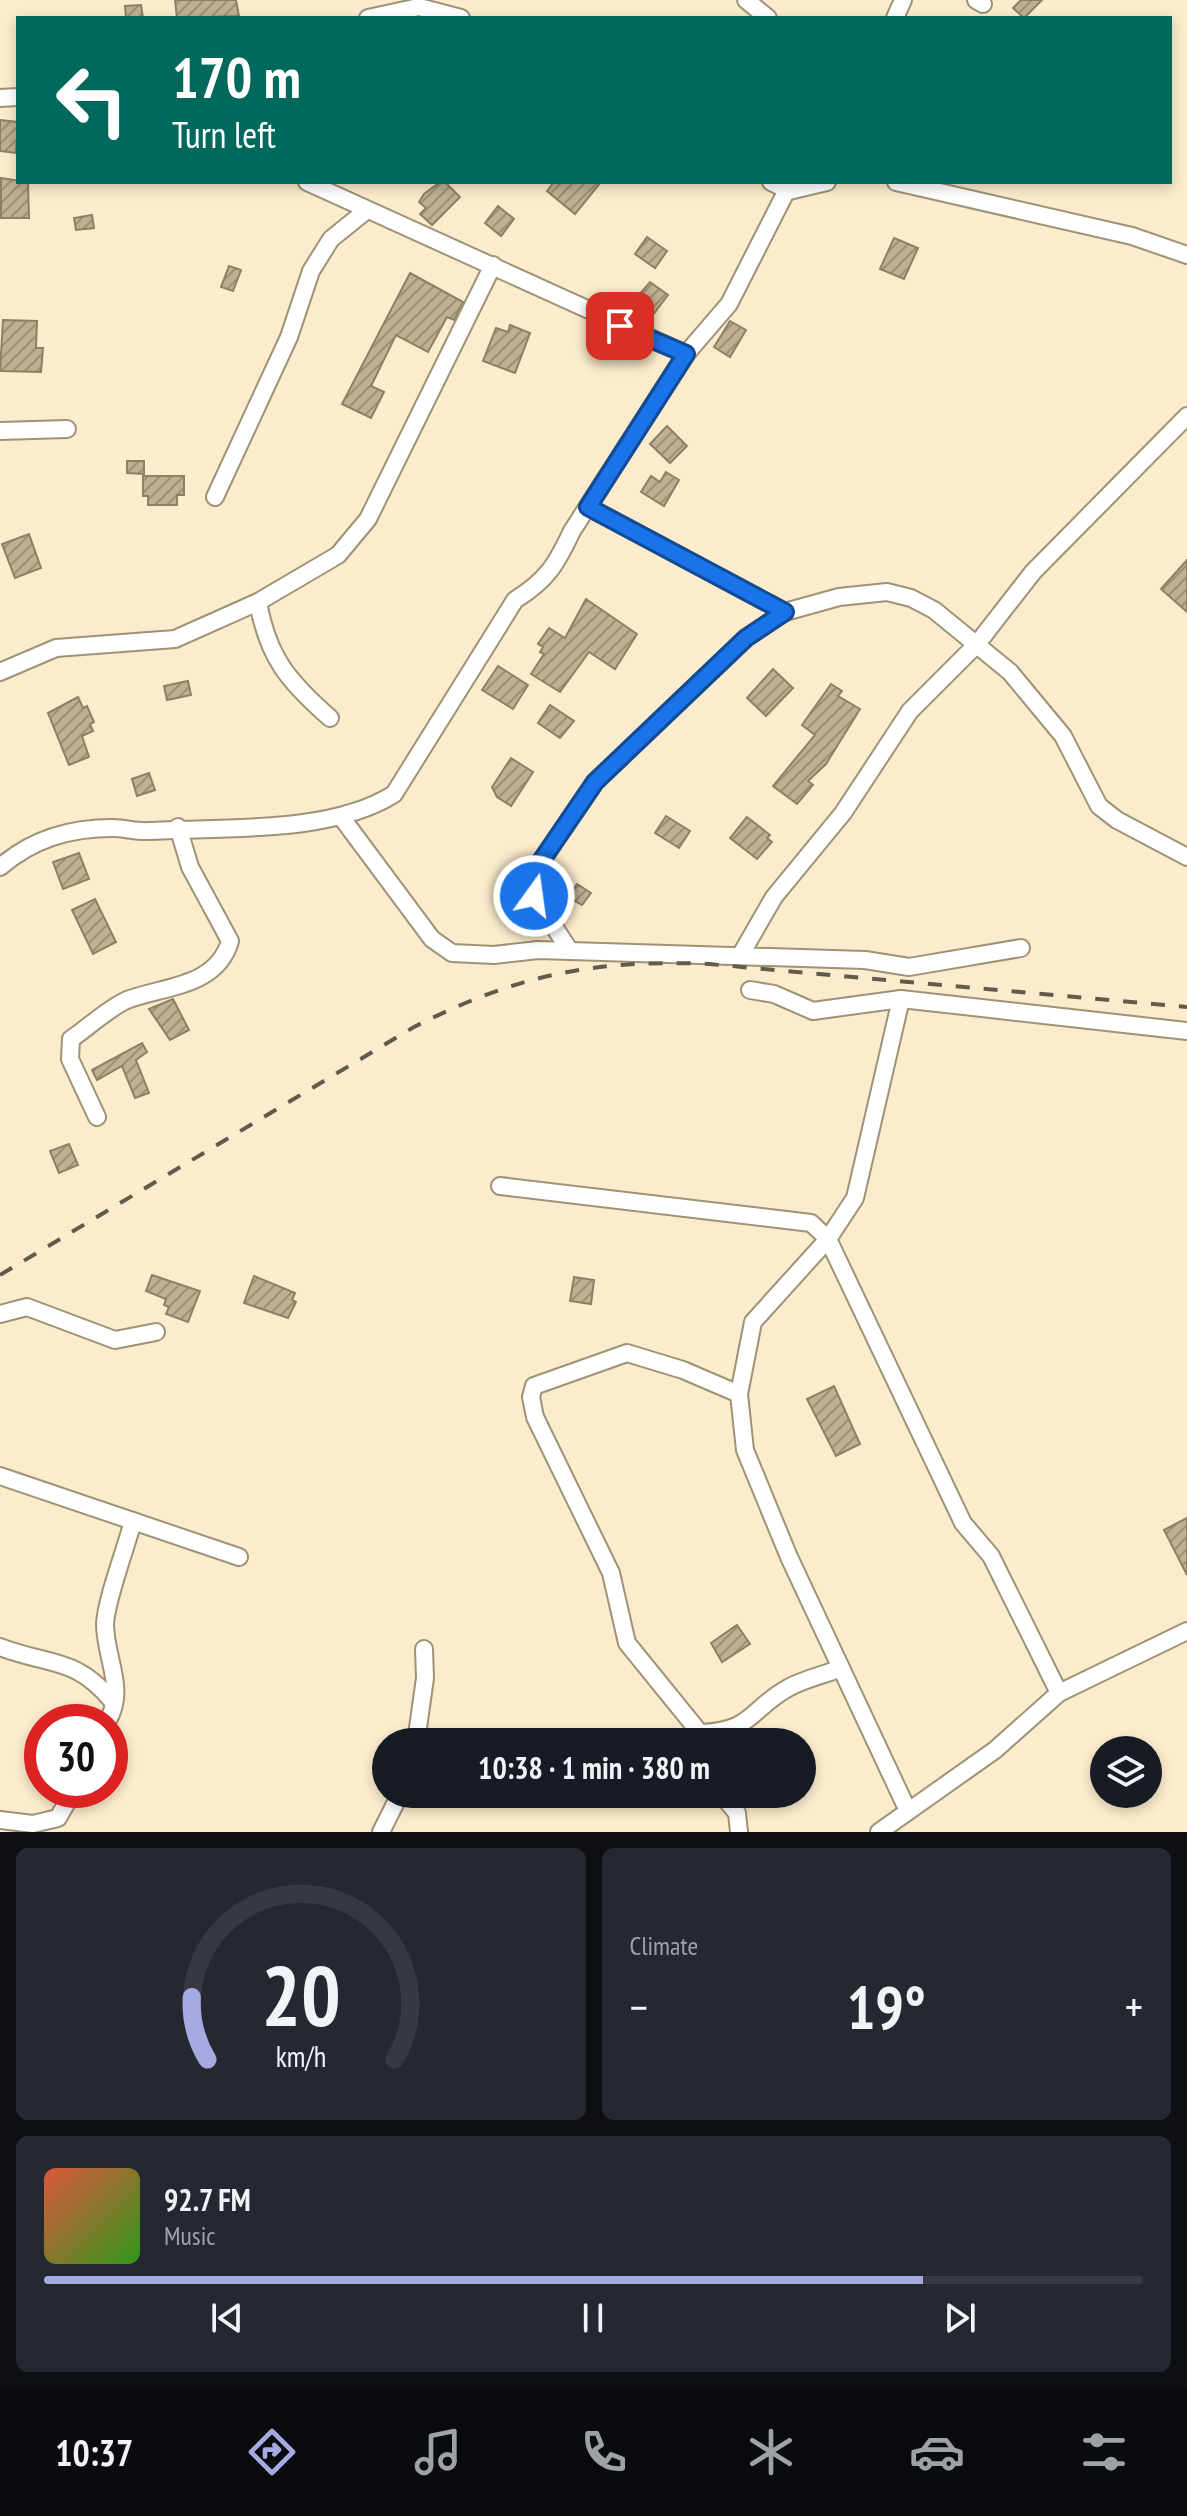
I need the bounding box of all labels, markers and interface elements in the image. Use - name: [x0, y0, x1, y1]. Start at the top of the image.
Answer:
- text: 170 m: [172, 41, 301, 113]
- icon: left: [40, 48, 144, 152]
- text: Turn left: [172, 111, 276, 158]
- pin: [586, 292, 654, 360]
- icon: arrive: [598, 304, 642, 348]
- position arrow: [492, 854, 576, 938]
- speed limit sign: 30: [24, 1704, 128, 1808]
- map controls: [1090, 1736, 1162, 1808]
- button: layers: [1090, 1736, 1162, 1808]
- text: 10:38 · 1 min · 380 m: [478, 1748, 710, 1787]
- text: Climate: [630, 1929, 698, 1962]
- text: 20: [261, 1941, 341, 2049]
- text: 19°: [847, 1968, 926, 2046]
- text: −: [630, 1978, 648, 2035]
- text: +: [1125, 1978, 1143, 2035]
- text: km/h: [275, 2038, 326, 2075]
- text: 92.7 FM: [164, 2180, 251, 2219]
- text: Music: [164, 2219, 216, 2252]
- icon: previous: [205, 2296, 249, 2340]
- icon: pause: [571, 2296, 615, 2340]
- icon: next: [938, 2296, 982, 2340]
- icon: directions: [244, 2424, 300, 2480]
- icon: music: [410, 2424, 466, 2480]
- icon: phone: [576, 2424, 632, 2480]
- icon: climate: [743, 2424, 799, 2480]
- icon: car: [909, 2424, 965, 2480]
- icon: filters: [1076, 2424, 1132, 2480]
- text: 10:37: [55, 2429, 133, 2476]

